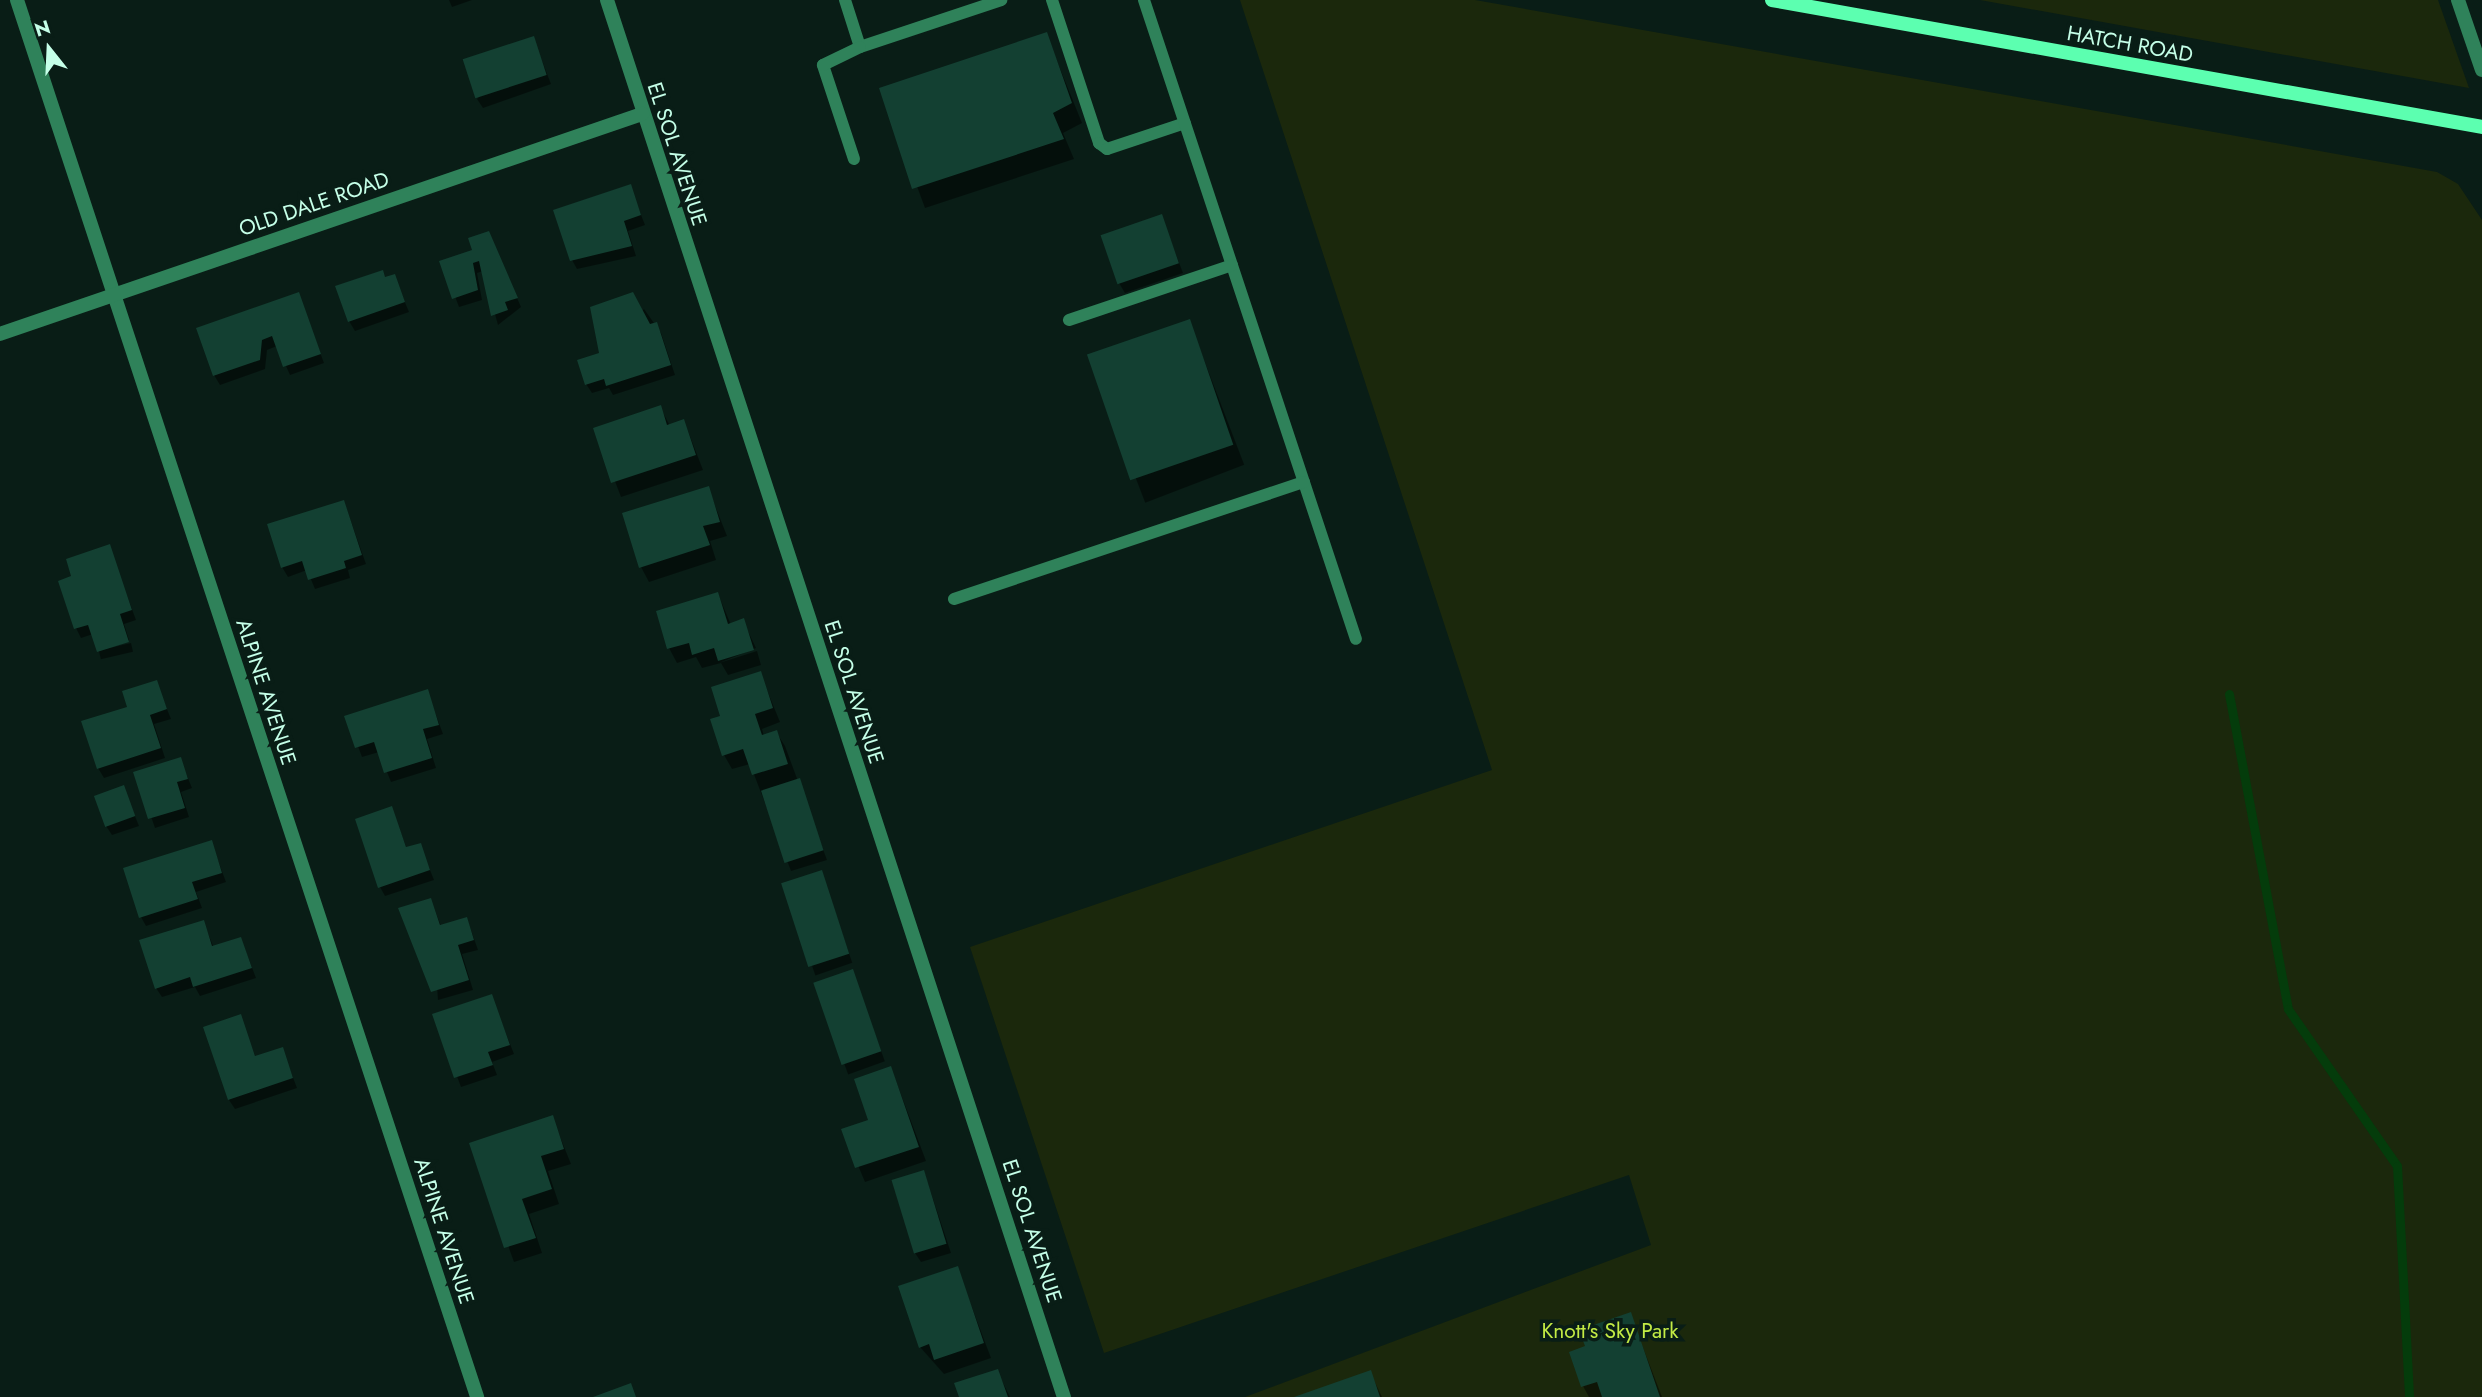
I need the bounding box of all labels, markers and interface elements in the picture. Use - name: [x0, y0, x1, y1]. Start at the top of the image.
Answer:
- text: N: [31, 13, 54, 44]
- north arrow: [14, 14, 84, 84]
- street label: HATCH ROAD: [2065, 21, 2195, 67]
- street label: EL SOL AVENUE: [642, 79, 712, 229]
- street label: OLD DALE ROAD: [236, 166, 392, 242]
- street label: ALPINE AVENUE: [230, 616, 302, 768]
- street label: EL SOL AVENUE: [819, 617, 889, 767]
- street label: ALPINE AVENUE: [408, 1155, 480, 1307]
- street label: EL SOL AVENUE: [997, 1156, 1067, 1306]
- park label: Knott's Sky Park: [1541, 1318, 1679, 1344]

